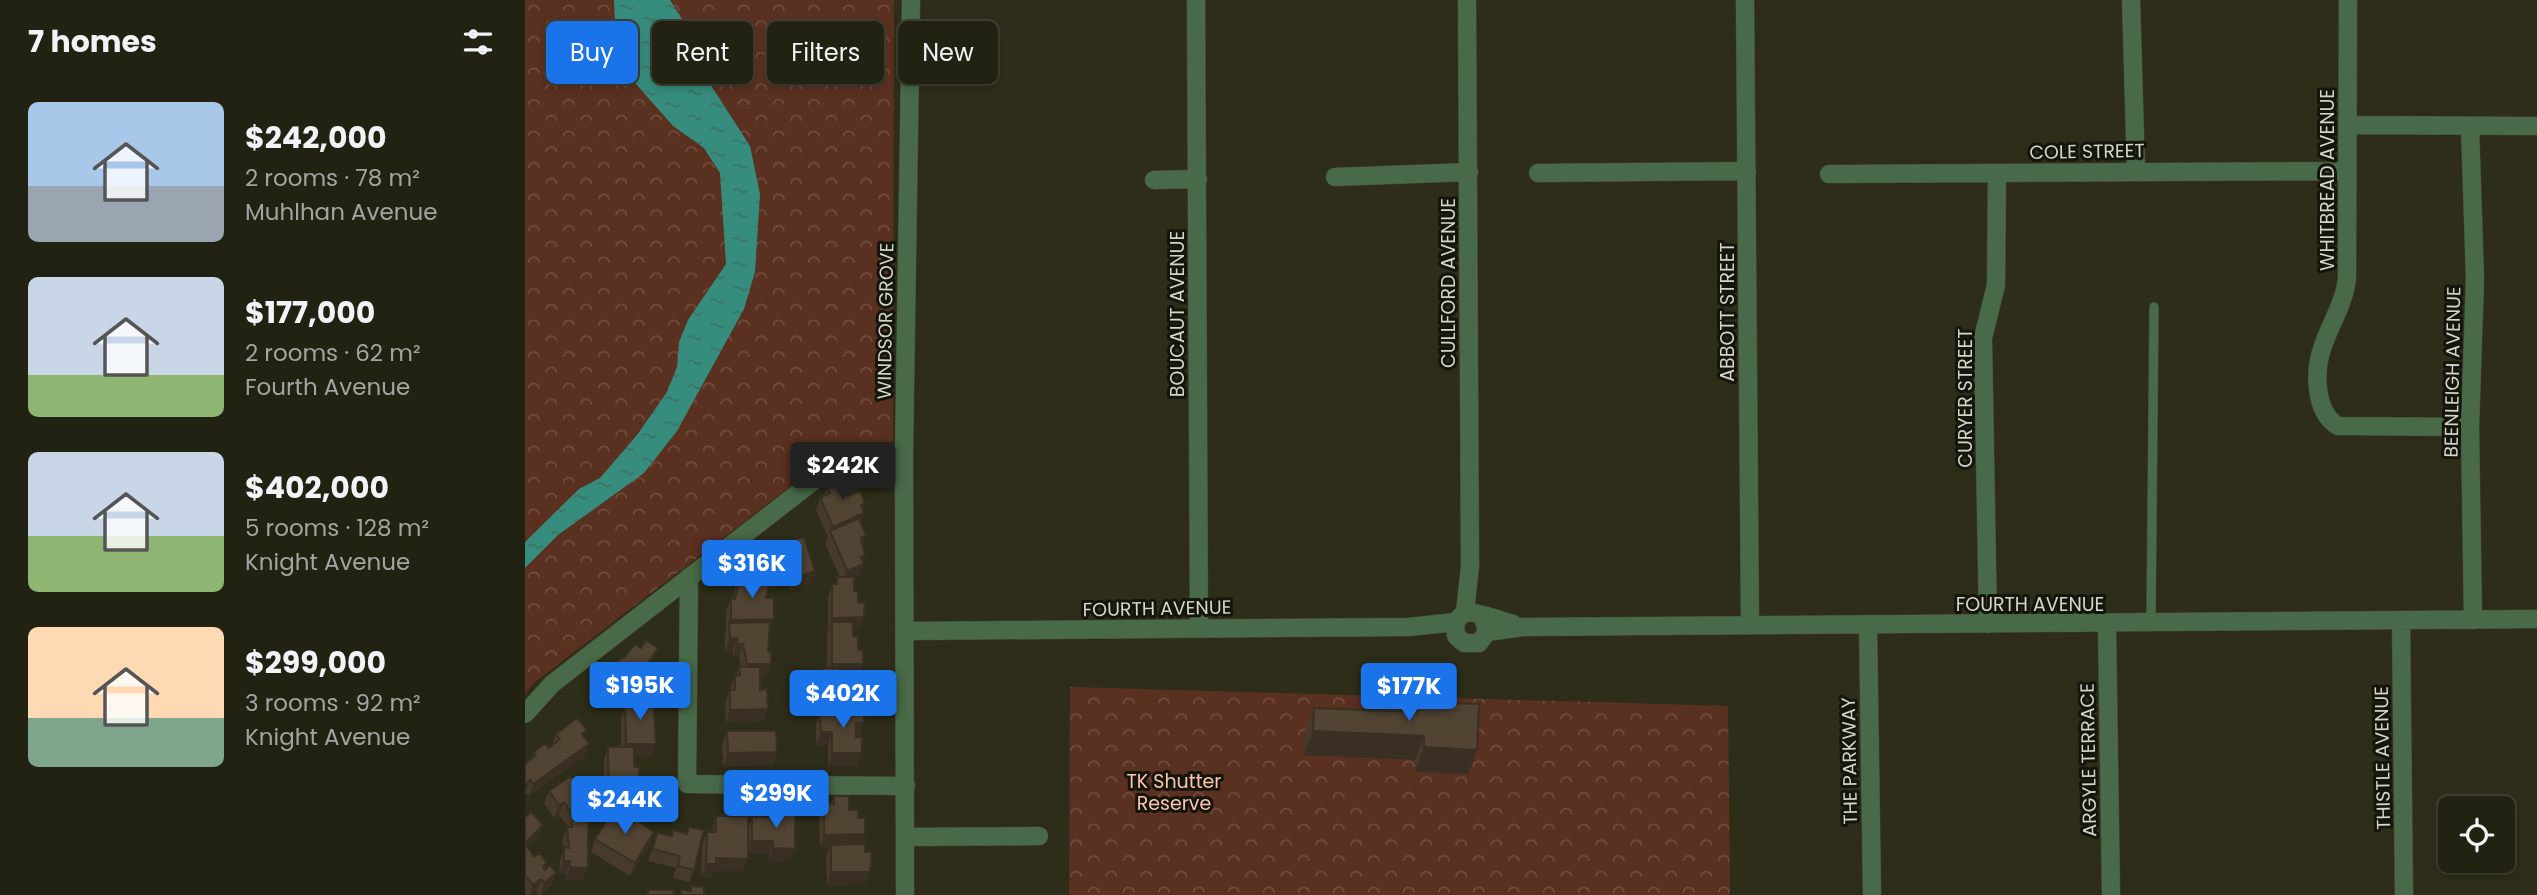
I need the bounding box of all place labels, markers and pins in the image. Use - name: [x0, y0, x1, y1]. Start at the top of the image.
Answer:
- pin: $242K: [794, 442, 892, 502]
- pin: $316K: [703, 540, 801, 600]
- pin: $195K: [591, 662, 689, 722]
- pin: $177K: [1360, 664, 1458, 723]
- pin: $402K: [794, 670, 892, 730]
- pin: $299K: [727, 770, 825, 830]
- pin: $244K: [576, 776, 674, 836]

